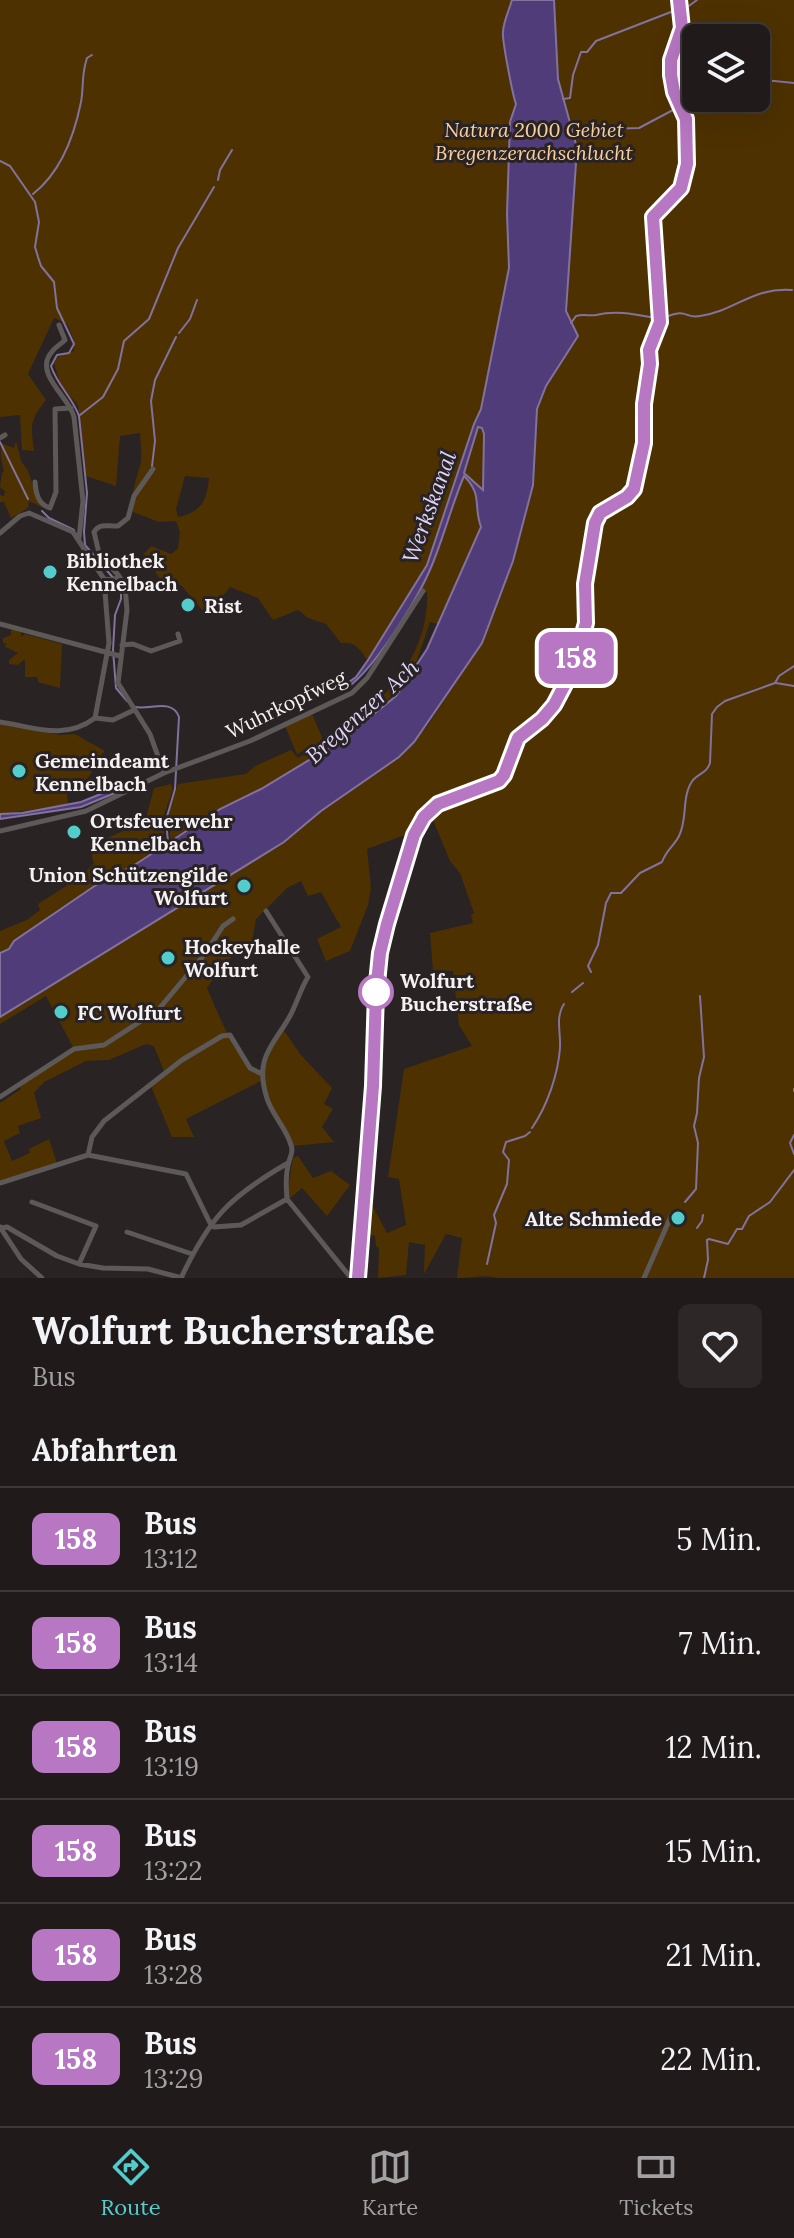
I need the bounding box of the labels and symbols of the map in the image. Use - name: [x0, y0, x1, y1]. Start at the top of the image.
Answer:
- park label: Natura 2000 Gebiet Bregenzerachschlucht: [435, 117, 634, 165]
- water label: Werkskanal: [396, 447, 462, 567]
- place label: Bibliothek Kennelbach: [66, 548, 178, 596]
- marker: Bibliothek Kennelbach: [41, 563, 59, 581]
- place label: Rist: [204, 593, 243, 618]
- marker: Rist: [179, 596, 197, 614]
- line badge: 158: [530, 632, 622, 684]
- water label: Bregenzer Ach: [300, 653, 425, 769]
- street label: Wuhrkopfweg: [222, 664, 351, 744]
- place label: Gemeindeamt Kennelbach: [35, 748, 170, 796]
- marker: Gemeindeamt Kennelbach: [10, 762, 28, 780]
- place label: Ortsfeuerwehr Kennelbach: [90, 808, 233, 856]
- marker: Ortsfeuerwehr Kennelbach: [65, 823, 83, 841]
- place label: Union Schützengilde Wolfurt: [29, 862, 229, 910]
- marker: Union Schützengilde Wolfurt: [235, 877, 253, 895]
- place label: Hockeyhalle Wolfurt: [184, 934, 301, 982]
- marker: Hockeyhalle Wolfurt: [159, 949, 177, 967]
- place label: Wolfurt Bucherstraße: [400, 968, 533, 1016]
- marker: Wolfurt Bucherstraße: [359, 975, 393, 1009]
- place label: FC Wolfurt: [77, 1000, 182, 1025]
- marker: FC Wolfurt: [52, 1003, 70, 1021]
- place label: Alte Schmiede: [525, 1206, 662, 1231]
- marker: Alte Schmiede: [669, 1209, 687, 1227]

